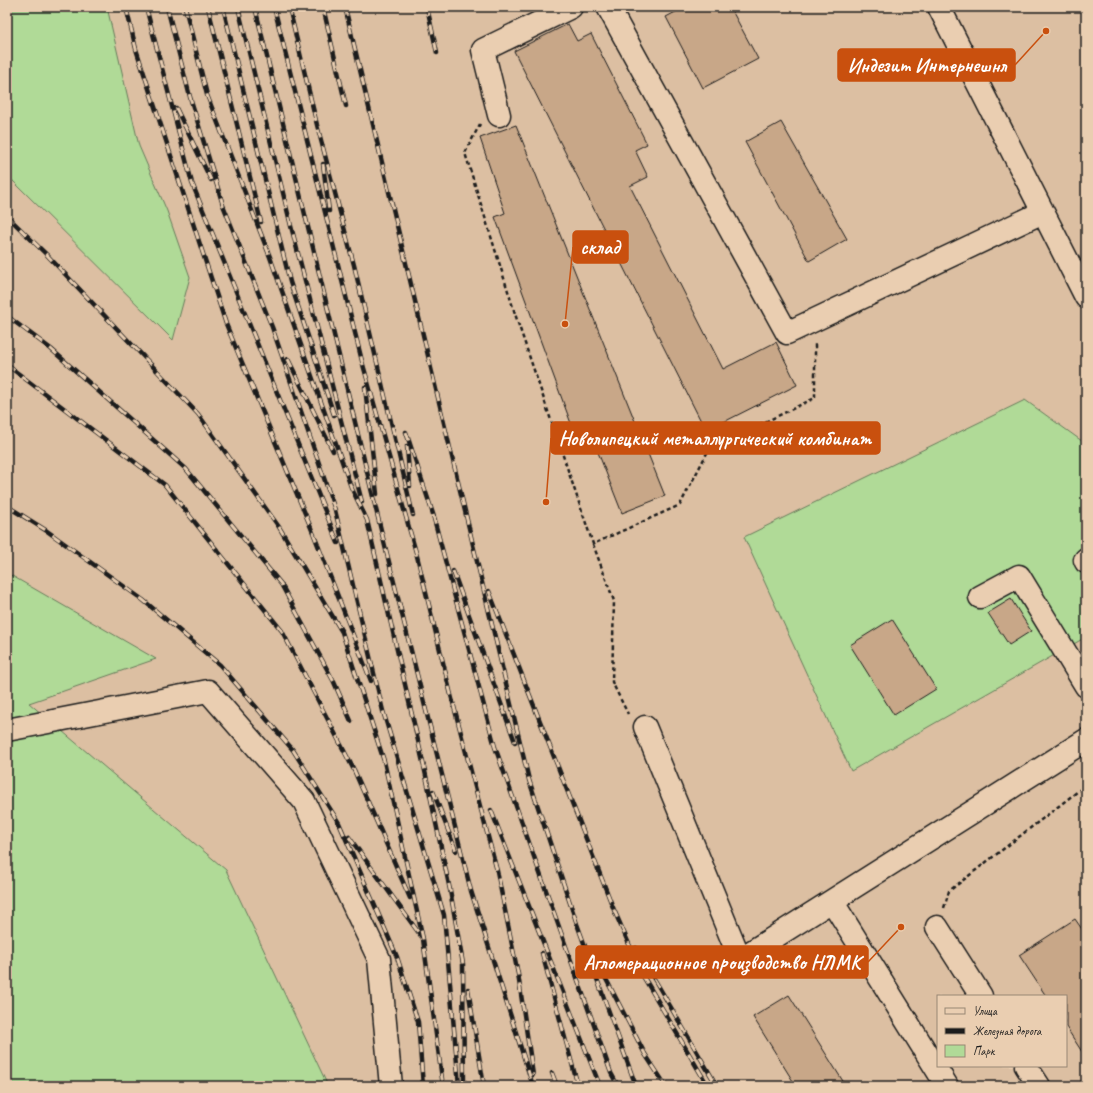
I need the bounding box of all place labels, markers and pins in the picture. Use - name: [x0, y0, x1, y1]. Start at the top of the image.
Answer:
- callout: Индезит Интернешнл: [838, 49, 1015, 81]
- callout: склад: [573, 231, 628, 263]
- callout: Новолипецкий металлургический комбинат: [551, 422, 880, 454]
- callout: Агломерационное производство НЛМК: [576, 946, 868, 978]

